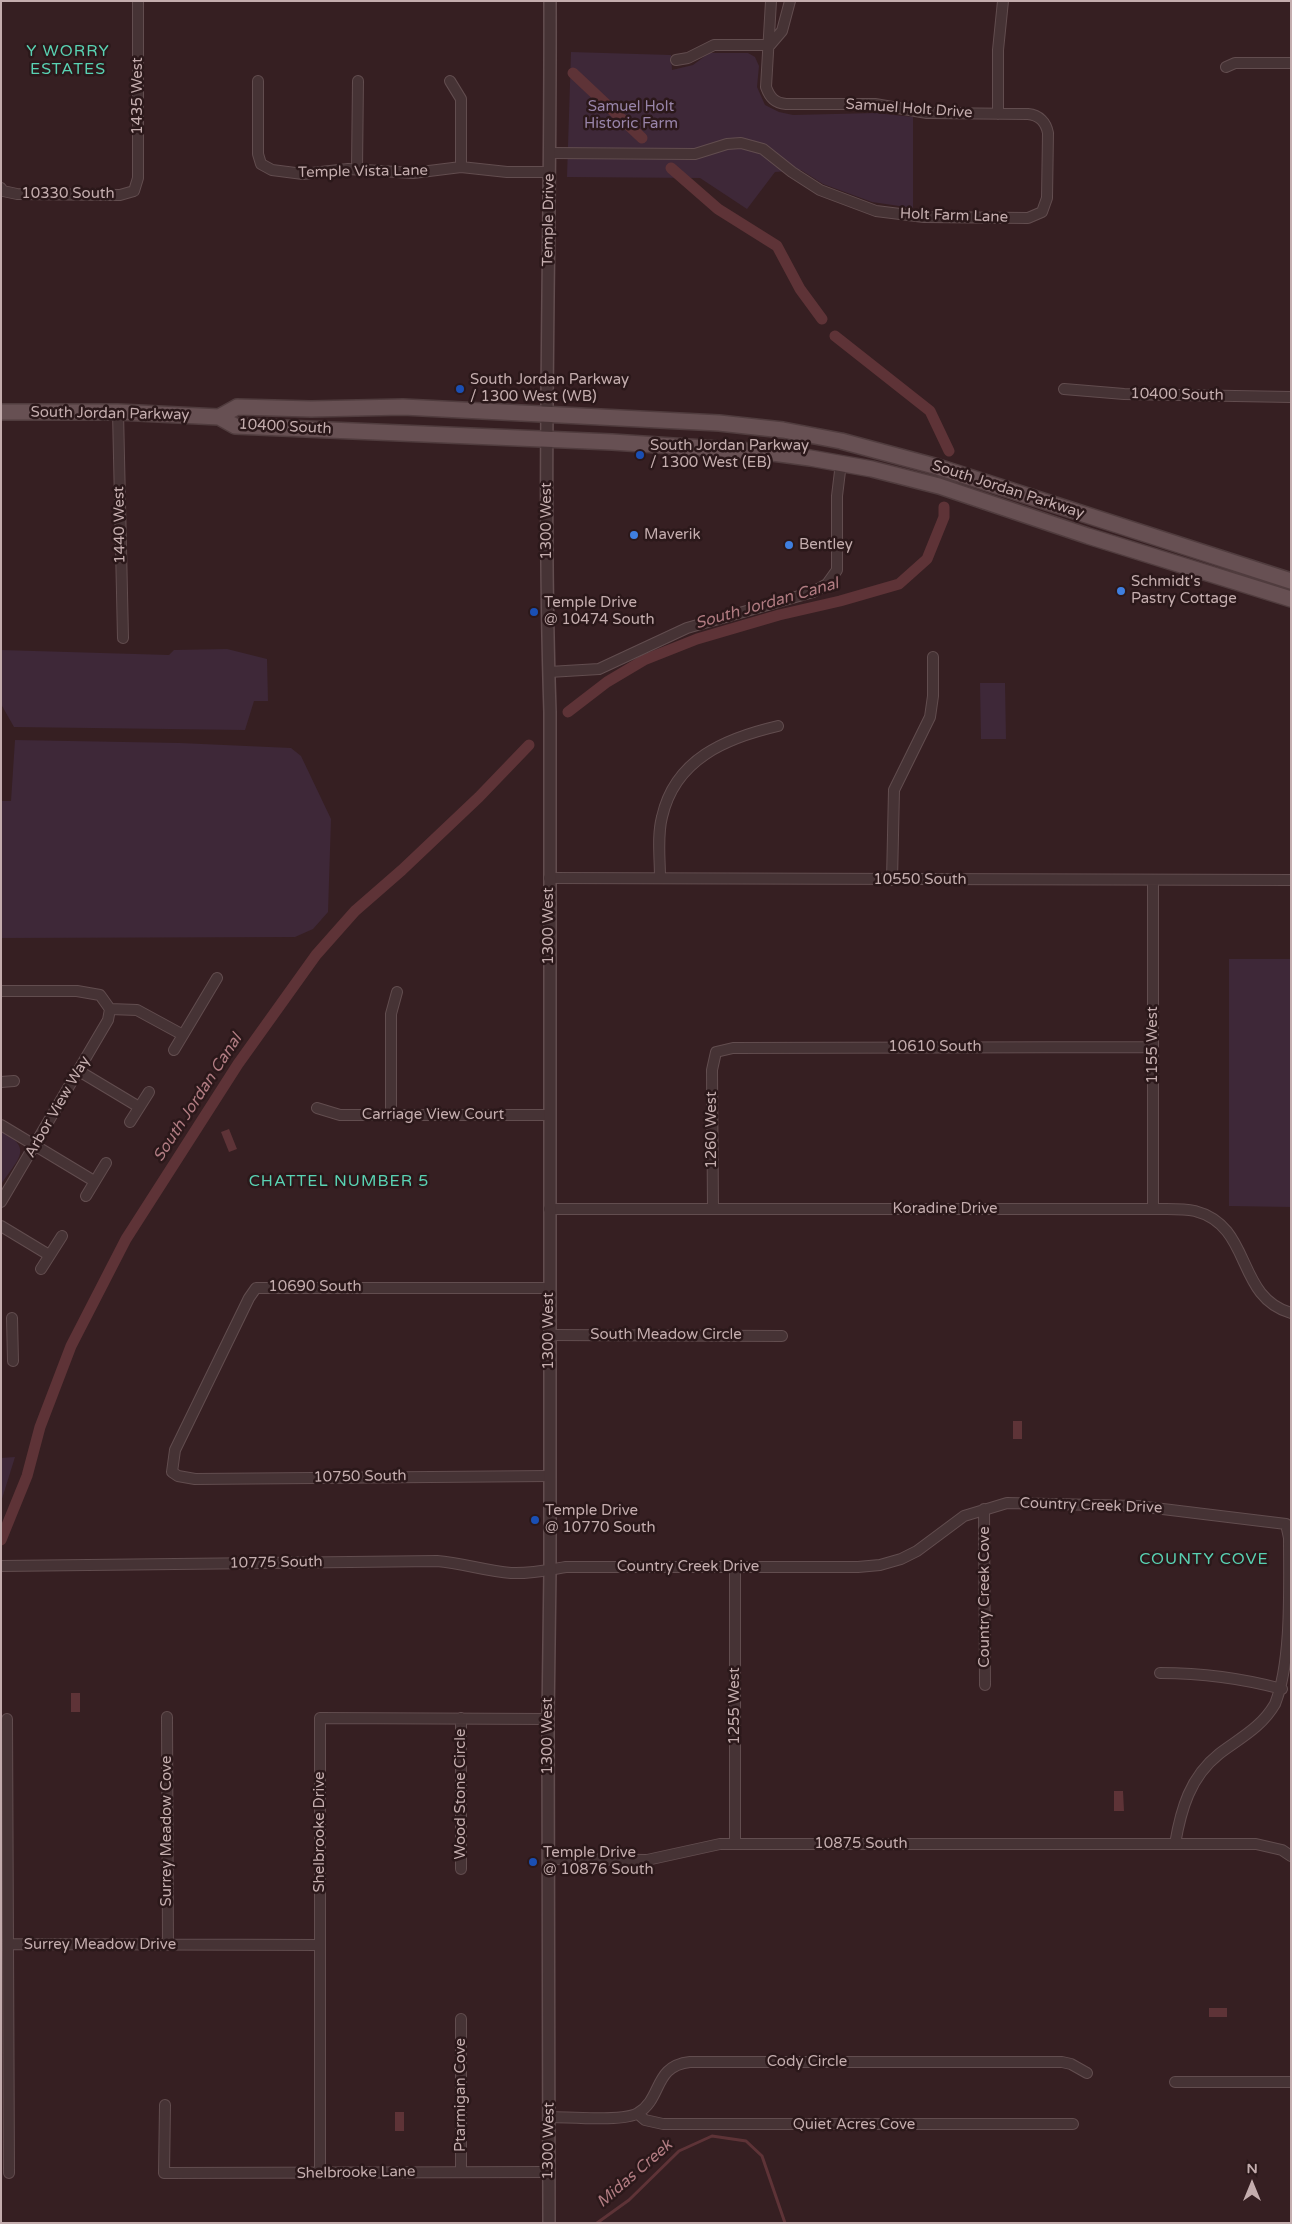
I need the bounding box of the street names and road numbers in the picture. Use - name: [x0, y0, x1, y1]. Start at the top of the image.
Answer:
- street label: 1435 West: [129, 57, 147, 135]
- street label: Samuel Holt Drive: [845, 96, 973, 122]
- street label: Temple Vista Lane: [298, 162, 428, 182]
- street label: Temple Drive: [539, 173, 559, 267]
- street label: 10330 South: [21, 185, 115, 203]
- street label: Holt Farm Lane: [900, 205, 1008, 227]
- street label: 10400 South: [1130, 385, 1224, 405]
- street label: South Jordan Parkway: [30, 404, 190, 424]
- street label: 10400 South: [238, 416, 332, 438]
- street label: South Jordan Parkway: [930, 457, 1086, 523]
- street label: 1300 West: [538, 482, 556, 560]
- street label: 1440 West: [110, 486, 130, 564]
- street label: 10550 South: [873, 871, 967, 889]
- street label: 1300 West: [540, 887, 558, 965]
- street label: 1155 West: [1144, 1006, 1162, 1084]
- street label: 10610 South: [888, 1038, 982, 1056]
- street label: Arbor View Way: [22, 1053, 94, 1161]
- street label: 1260 West: [703, 1091, 721, 1169]
- street label: Carriage View Court: [362, 1106, 504, 1124]
- street label: Koradine Drive: [892, 1200, 998, 1218]
- street label: 10690 South: [268, 1278, 362, 1296]
- street label: 1300 West: [540, 1292, 558, 1370]
- street label: South Meadow Circle: [590, 1326, 742, 1344]
- street label: 10750 South: [313, 1467, 407, 1487]
- street label: Country Creek Drive: [1019, 1495, 1163, 1517]
- street label: Country Creek Cove: [976, 1526, 994, 1668]
- street label: 10775 South: [229, 1553, 323, 1573]
- street label: Country Creek Drive: [617, 1558, 759, 1576]
- street label: 1255 West: [726, 1667, 744, 1745]
- street label: 1300 West: [539, 1697, 557, 1775]
- street label: Wood Stone Circle: [452, 1728, 470, 1860]
- street label: Surrey Meadow Cove: [158, 1756, 176, 1906]
- street label: Shelbrooke Drive: [311, 1771, 329, 1893]
- street label: 10875 South: [814, 1835, 908, 1853]
- street label: Surrey Meadow Drive: [24, 1936, 176, 1954]
- street label: Ptarmigan Cove: [452, 2038, 470, 2152]
- street label: Cody Circle: [767, 2053, 847, 2071]
- street label: 1300 West: [539, 2102, 559, 2180]
- street label: Quiet Acres Cove: [793, 2116, 915, 2134]
- street label: Shelbrooke Lane: [296, 2163, 416, 2183]

